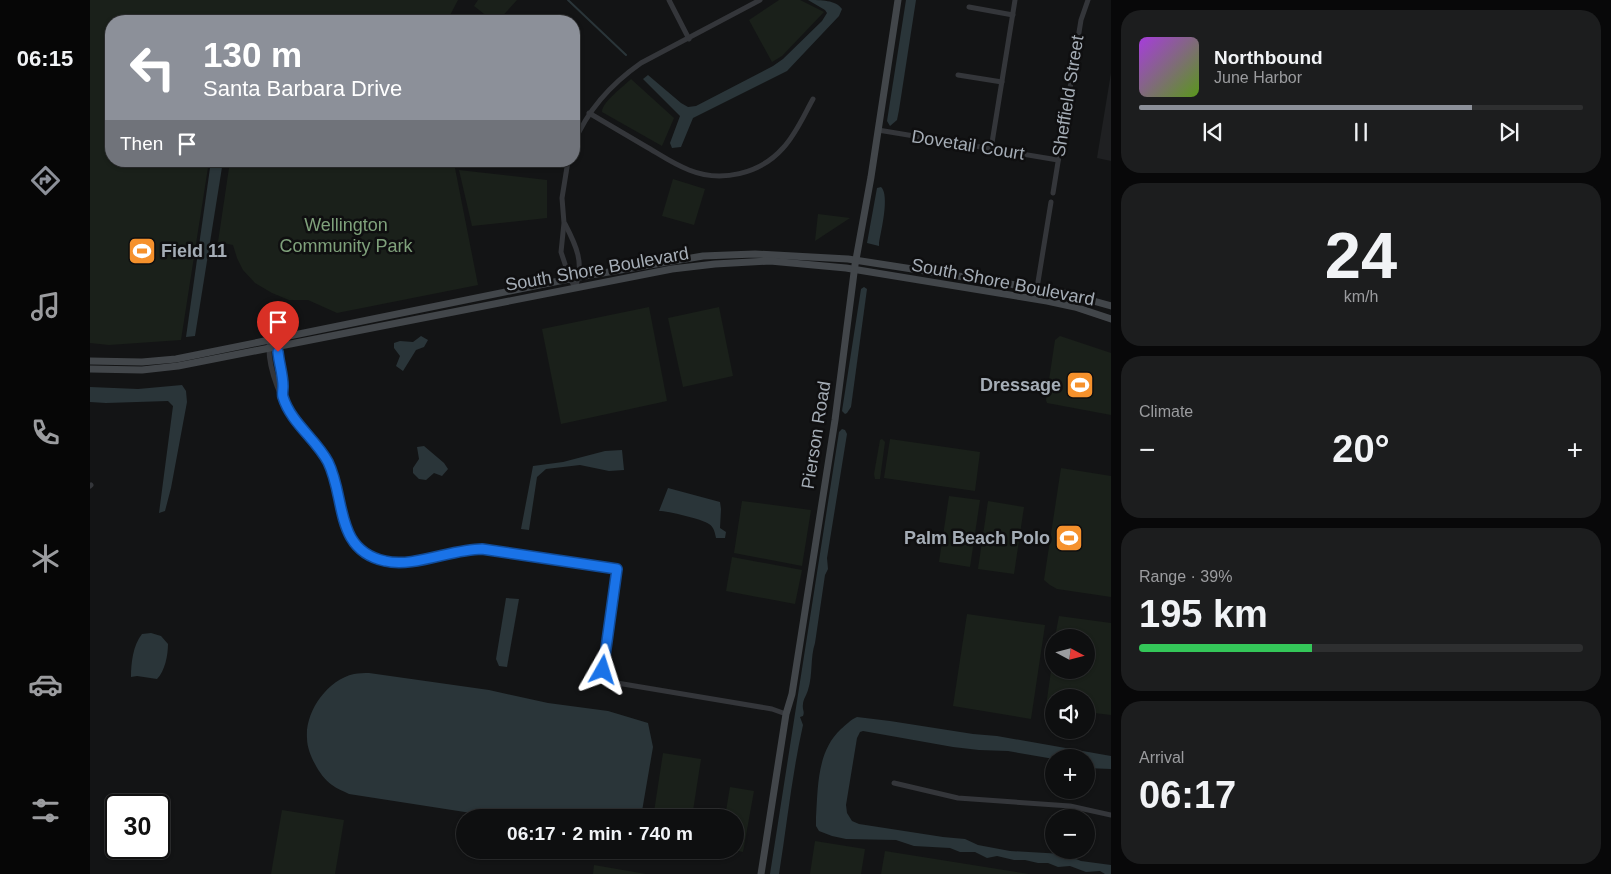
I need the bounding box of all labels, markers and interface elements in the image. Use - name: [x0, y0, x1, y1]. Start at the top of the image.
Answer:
- street label: Sheffield Street: [1049, 34, 1087, 158]
- icon: left: [120, 35, 185, 100]
- text: 130 m: [203, 35, 302, 74]
- text: 06:15: [17, 46, 73, 71]
- text: Northbound: [1214, 47, 1323, 68]
- text: June Harbor: [1214, 69, 1302, 86]
- text: Santa Barbara Drive: [203, 76, 402, 101]
- icon: previous: [1199, 118, 1227, 146]
- icon: pause: [1347, 118, 1375, 146]
- icon: next: [1495, 118, 1523, 146]
- street label: Dovetail Court: [910, 126, 1026, 164]
- icon: arrive: [173, 130, 201, 158]
- text: Then: [120, 133, 163, 154]
- icon: directions: [28, 163, 63, 198]
- park label: Wellington Community Park: [279, 215, 414, 256]
- text: 24: [1325, 219, 1397, 292]
- sports icon: Field 11: [127, 236, 157, 266]
- place label: Field 11: [161, 241, 227, 261]
- street label: South Shore Boulevard: [504, 243, 690, 295]
- street label: South Shore Boulevard: [910, 254, 1096, 310]
- text: km/h: [1344, 288, 1378, 305]
- icon: music: [28, 289, 63, 324]
- pin: [257, 301, 299, 352]
- icon: arrive: [264, 308, 292, 336]
- sports icon: Dressage: [1065, 370, 1095, 400]
- place label: Dressage: [980, 375, 1061, 395]
- street label: Pierson Road: [798, 380, 834, 490]
- text: Climate: [1139, 403, 1193, 420]
- icon: phone: [28, 415, 63, 450]
- text: 20°: [1332, 428, 1390, 470]
- text: −: [1139, 434, 1155, 465]
- text: +: [1567, 434, 1583, 465]
- sports icon: Palm Beach Polo: [1054, 523, 1084, 553]
- place label: Palm Beach Polo: [904, 528, 1050, 548]
- icon: climate: [28, 541, 63, 576]
- text: Range · 39%: [1139, 568, 1232, 585]
- text: 195 km: [1139, 593, 1268, 635]
- north arrow: [1045, 629, 1095, 679]
- map controls: [1045, 629, 1095, 859]
- position arrow: [576, 643, 628, 695]
- icon: car: [28, 667, 63, 702]
- button: sound: [1045, 689, 1095, 739]
- button: +: [1045, 749, 1095, 799]
- text: Arrival: [1139, 749, 1184, 766]
- text: 06:17: [1139, 774, 1236, 816]
- icon: filters: [28, 793, 63, 828]
- speed limit sign: 30: [105, 794, 170, 859]
- button: −: [1045, 809, 1095, 859]
- text: 06:17 · 2 min · 740 m: [507, 823, 693, 844]

